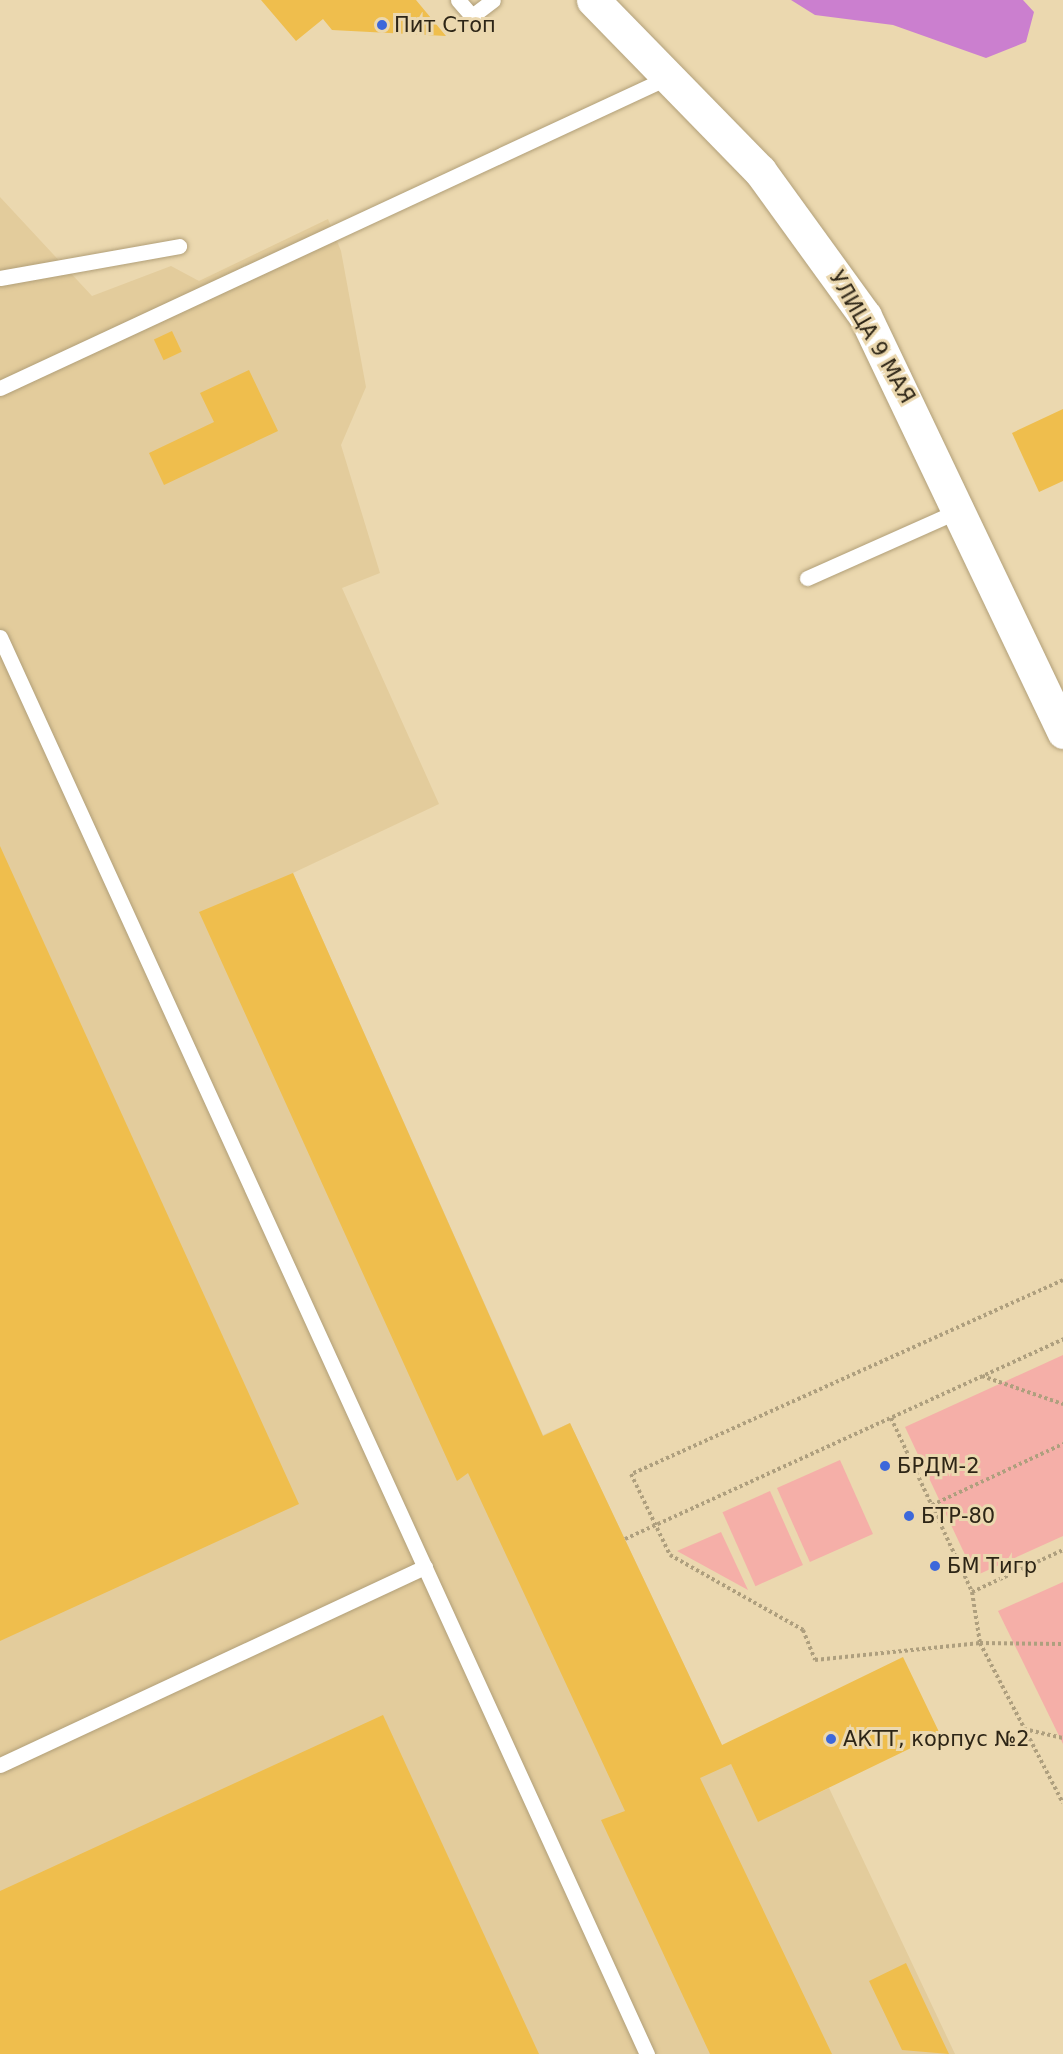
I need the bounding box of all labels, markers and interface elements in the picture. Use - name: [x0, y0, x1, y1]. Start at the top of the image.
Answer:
- place label: Пит Стоп: [394, 12, 496, 38]
- marker: Пит Стоп: [375, 18, 389, 32]
- street label: УЛИЦА 9 МАЯ: [824, 266, 920, 408]
- place label: БРДМ-2: [897, 1453, 980, 1479]
- marker: БРДМ-2: [878, 1459, 892, 1473]
- place label: БТР-80: [921, 1503, 995, 1529]
- marker: БТР-80: [902, 1509, 916, 1523]
- place label: БМ Тигр: [947, 1553, 1037, 1579]
- marker: БМ Тигр: [928, 1559, 942, 1573]
- place label: АКТТ, корпус №2: [843, 1726, 1030, 1752]
- marker: АКТТ, корпус №2: [824, 1732, 838, 1746]

